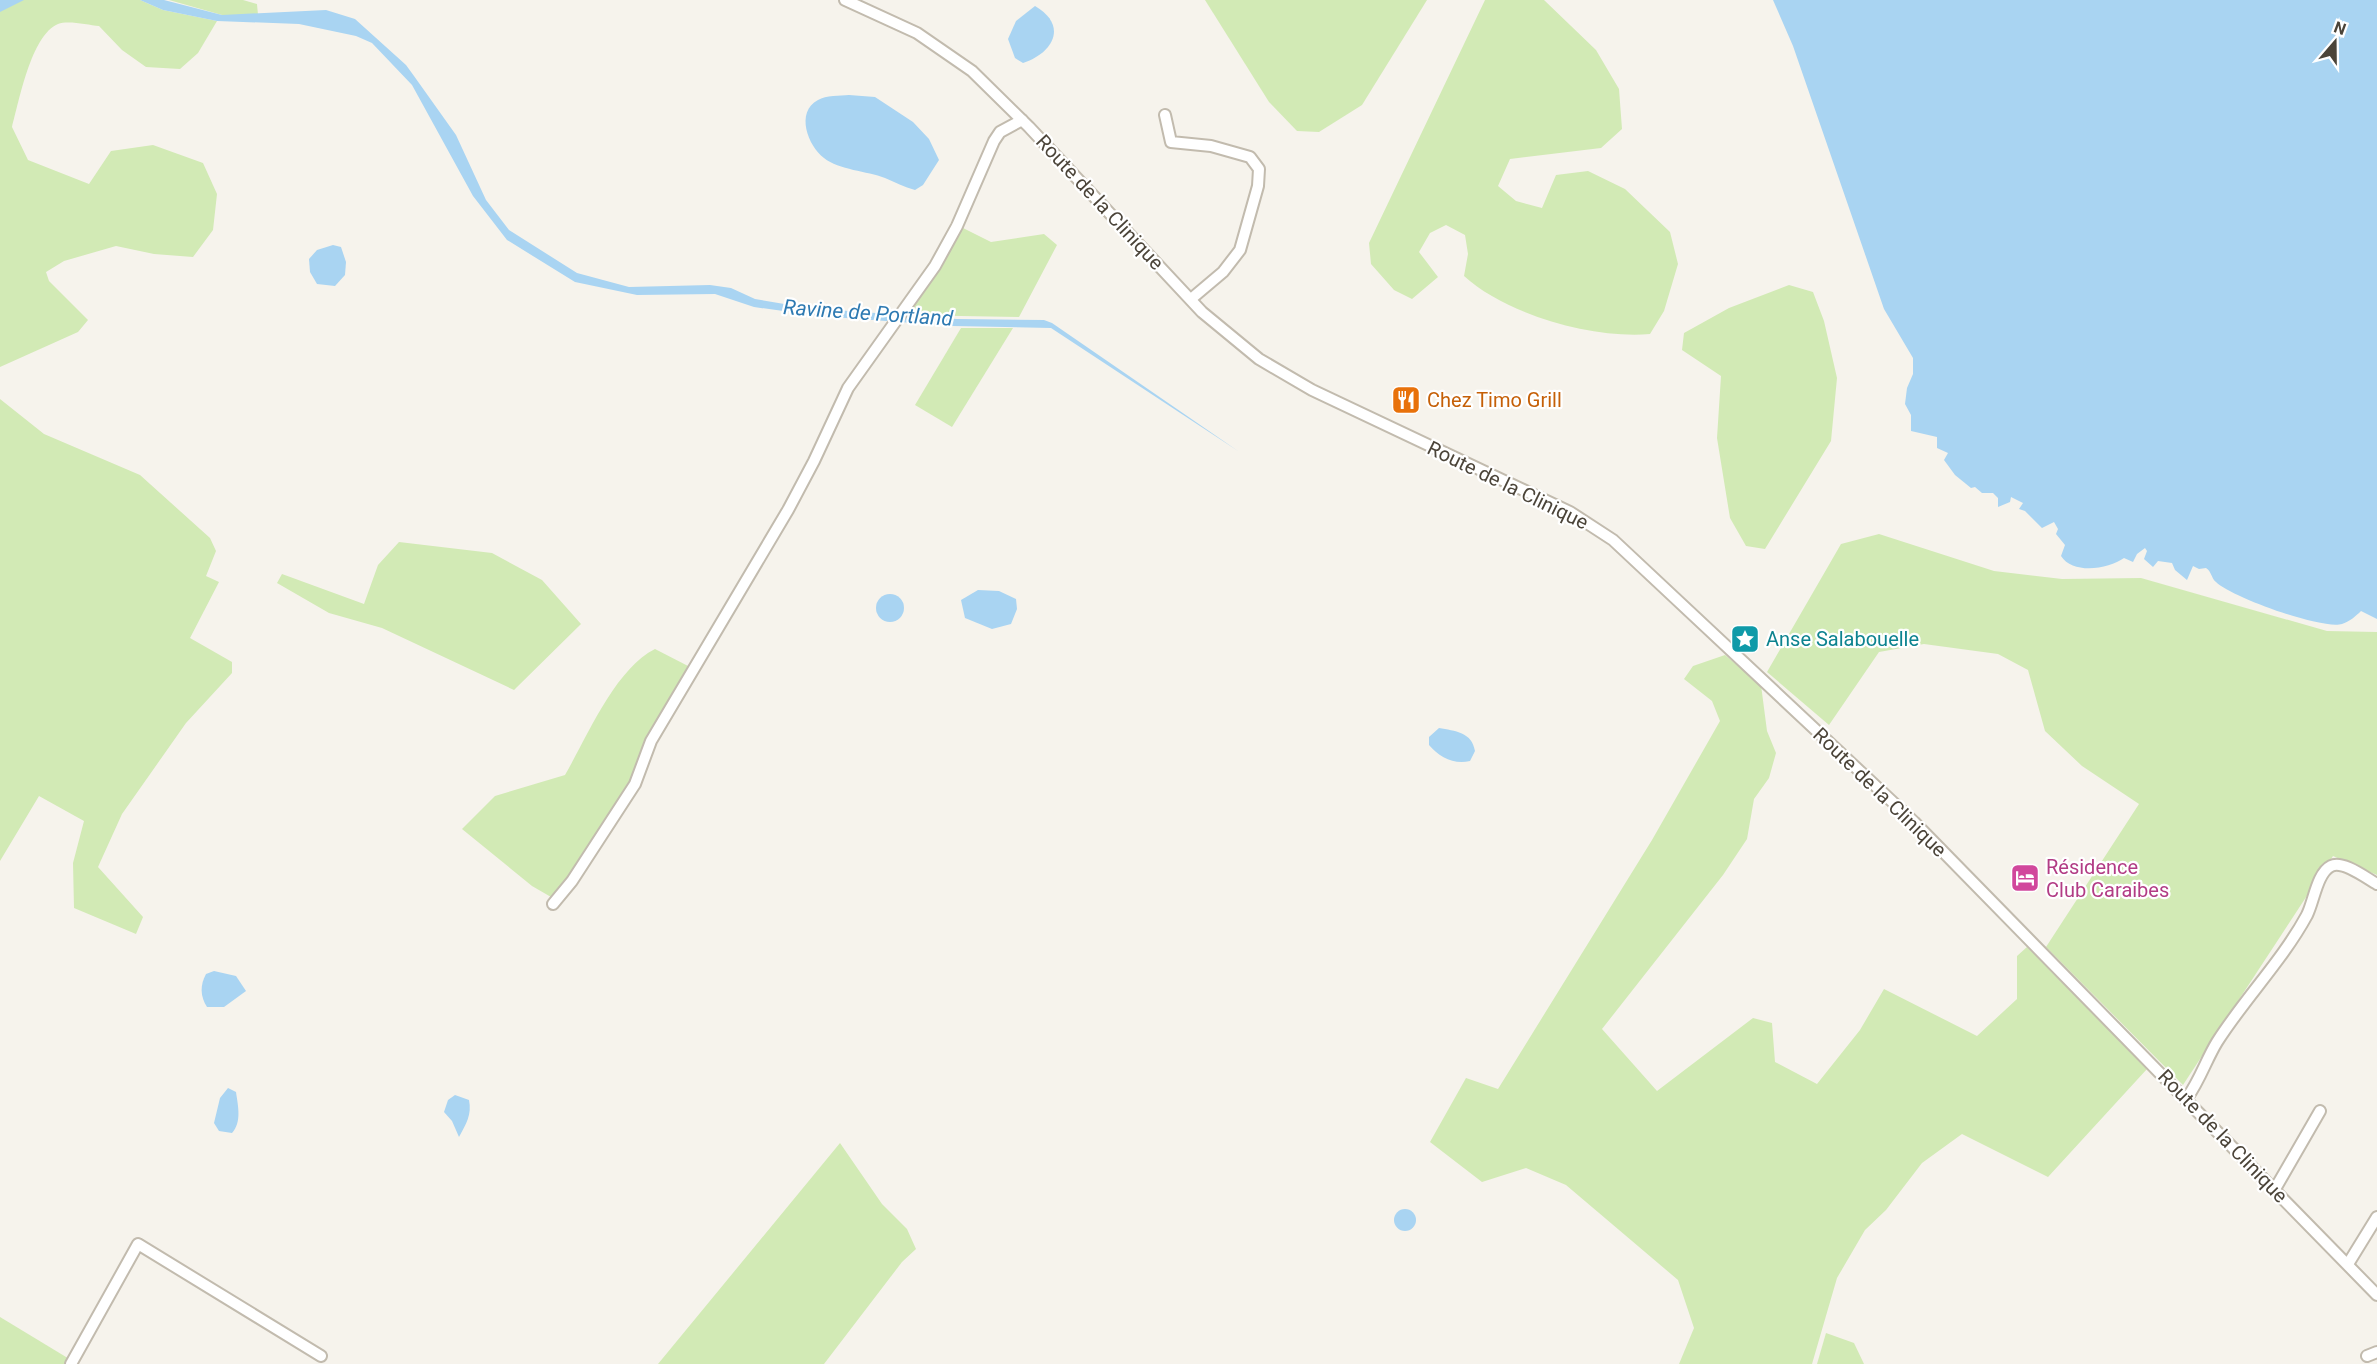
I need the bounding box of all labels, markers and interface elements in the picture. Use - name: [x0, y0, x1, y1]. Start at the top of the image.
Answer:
- north arrow: [2305, 12, 2365, 72]
- text: N: [2331, 18, 2349, 39]
- street label: Route de la Clinique: [1031, 129, 1169, 275]
- water label: Ravine de Portland: [782, 295, 954, 331]
- restaurant icon: Chez Timo Grill: [1390, 384, 1422, 416]
- place label: Chez Timo Grill: [1427, 388, 1562, 412]
- street label: Route de la Clinique: [1424, 436, 1592, 534]
- place icon: Anse Salabouelle: [1729, 623, 1761, 655]
- place label: Anse Salabouelle: [1766, 627, 1919, 651]
- street label: Route de la Clinique: [1808, 722, 1952, 862]
- place label: Résidence Club Caraibes: [2046, 855, 2169, 902]
- hotel icon: Résidence Club Caraibes: [2009, 862, 2041, 894]
- street label: Route de la Clinique: [2153, 1064, 2293, 1208]

